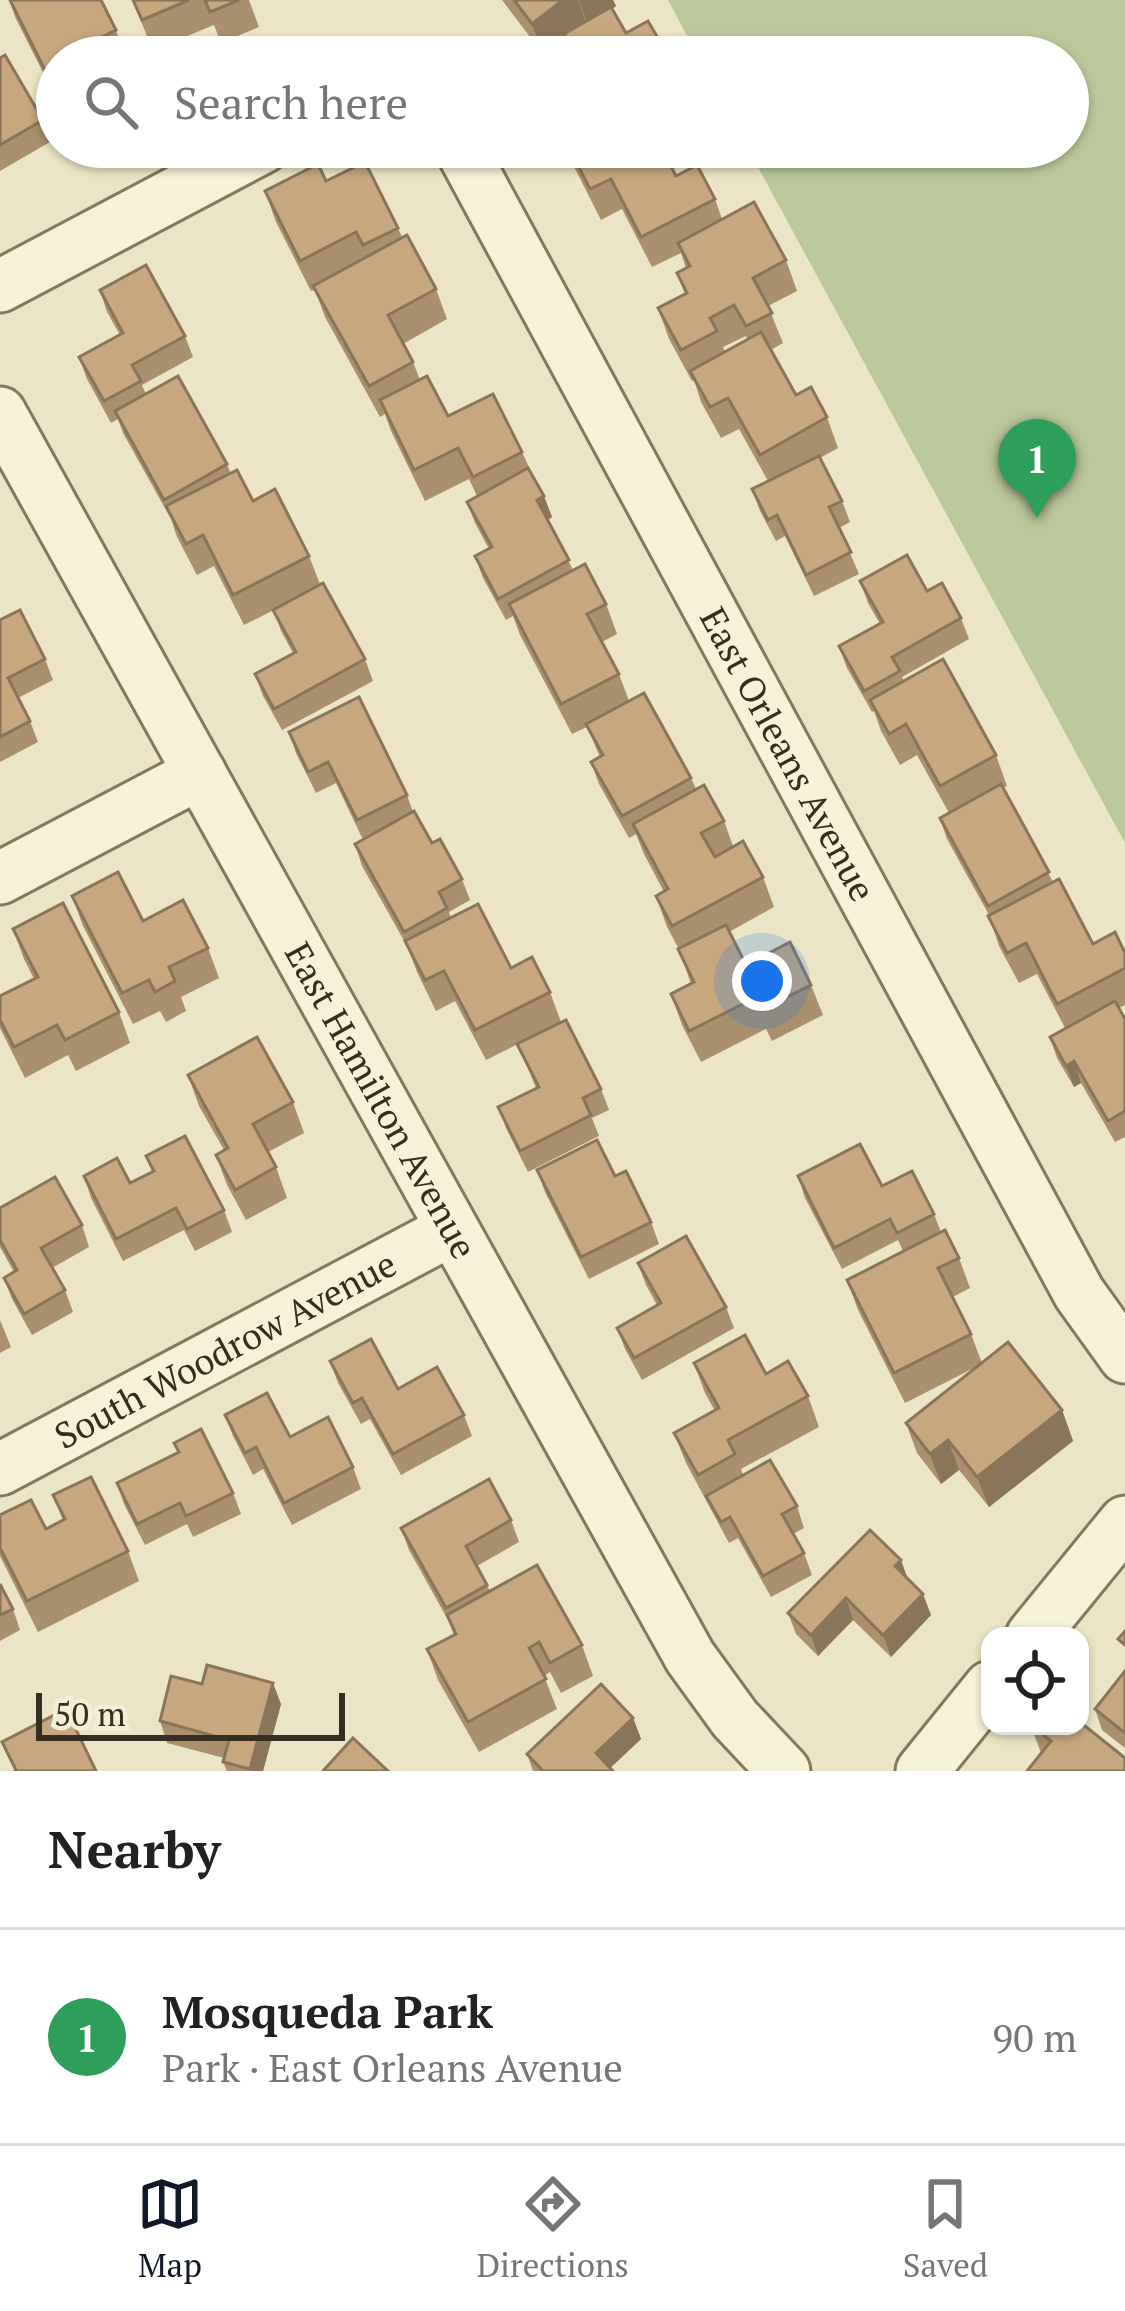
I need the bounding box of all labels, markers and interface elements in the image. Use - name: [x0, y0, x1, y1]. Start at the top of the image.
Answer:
- search box: [36, 36, 1089, 168]
- icon: search: [78, 69, 144, 135]
- text: Search here: [174, 72, 408, 132]
- pin: 1: [998, 419, 1076, 518]
- street label: East Orleans Avenue: [690, 599, 887, 909]
- street label: East Hamilton Avenue: [275, 934, 488, 1267]
- your location: [732, 951, 792, 1011]
- street label: South Woodrow Avenue: [46, 1239, 404, 1459]
- map controls: [981, 1627, 1089, 1735]
- button: locate: [981, 1627, 1089, 1735]
- scale bar: [36, 1687, 345, 1740]
- text: 50 m: [54, 1692, 126, 1735]
- text: Nearby: [48, 1815, 221, 1883]
- text: Mosqueda Park: [162, 1981, 493, 2041]
- text: 1: [76, 2011, 98, 2063]
- text: 90 m: [992, 2011, 1077, 2063]
- text: Park · East Orleans Avenue: [162, 2041, 623, 2093]
- tab: Map: [137, 2171, 203, 2286]
- tab: Directions: [477, 2171, 629, 2286]
- tab: Saved: [903, 2171, 988, 2286]

